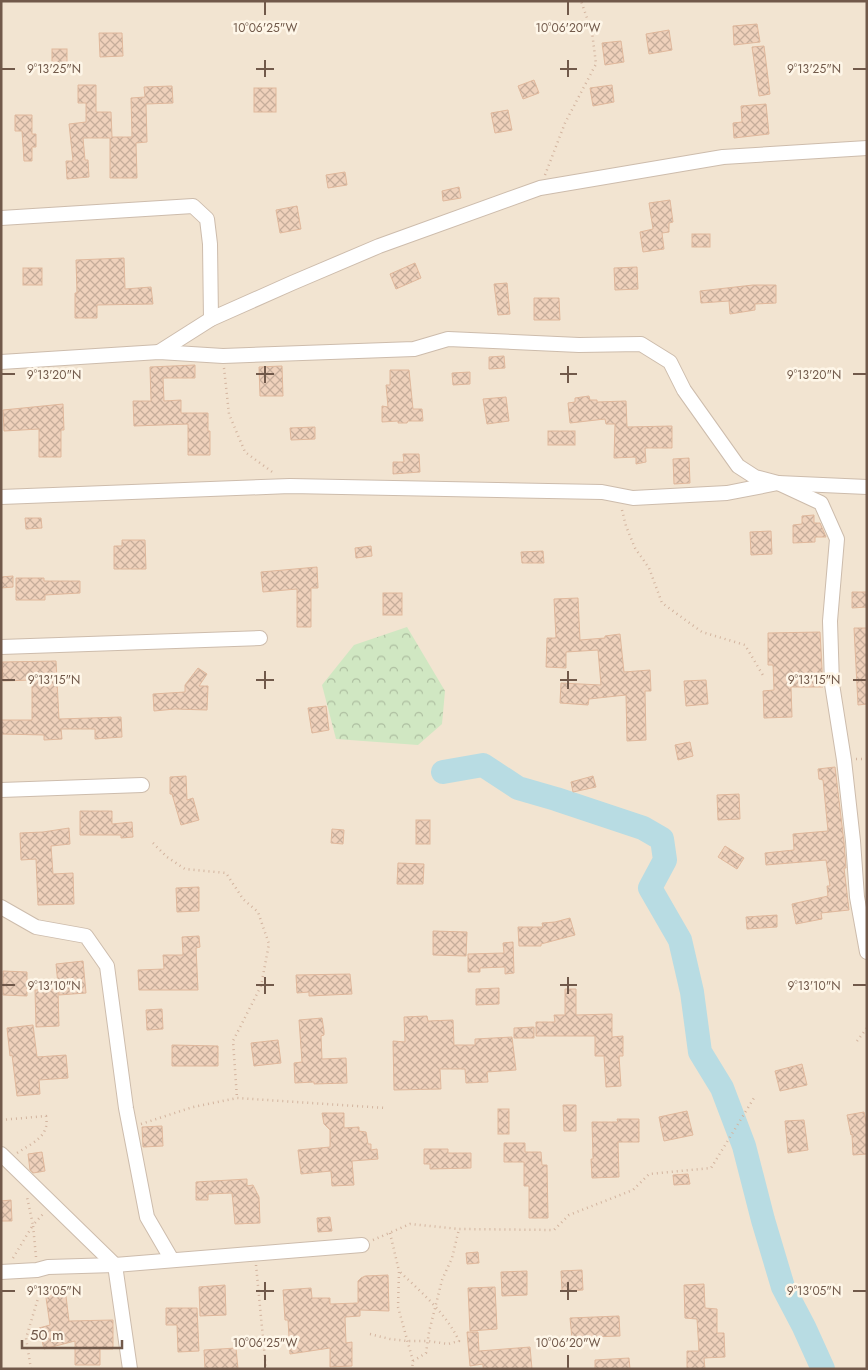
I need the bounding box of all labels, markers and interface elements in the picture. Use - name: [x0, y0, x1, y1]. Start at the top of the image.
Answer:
- text: 10°06'25"W: [233, 19, 297, 37]
- text: 10°06'20"W: [536, 19, 601, 37]
- text: 9°13'25"N: [27, 60, 81, 78]
- text: 9°13'25"N: [787, 60, 841, 78]
- text: 9°13'20"N: [27, 366, 81, 384]
- text: 9°13'20"N: [787, 366, 841, 384]
- text: 9°13'15"N: [28, 671, 80, 689]
- text: 9°13'15"N: [788, 671, 840, 689]
- text: 9°13'10"N: [27, 977, 81, 995]
- text: 9°13'10"N: [787, 977, 841, 995]
- text: 9°13'05"N: [27, 1282, 81, 1300]
- text: 9°13'05"N: [787, 1282, 841, 1300]
- scale bar: [22, 1318, 122, 1350]
- text: 50 m: [30, 1324, 64, 1346]
- text: 10°06'25"W: [233, 1334, 297, 1352]
- text: 10°06'20"W: [536, 1334, 601, 1352]

